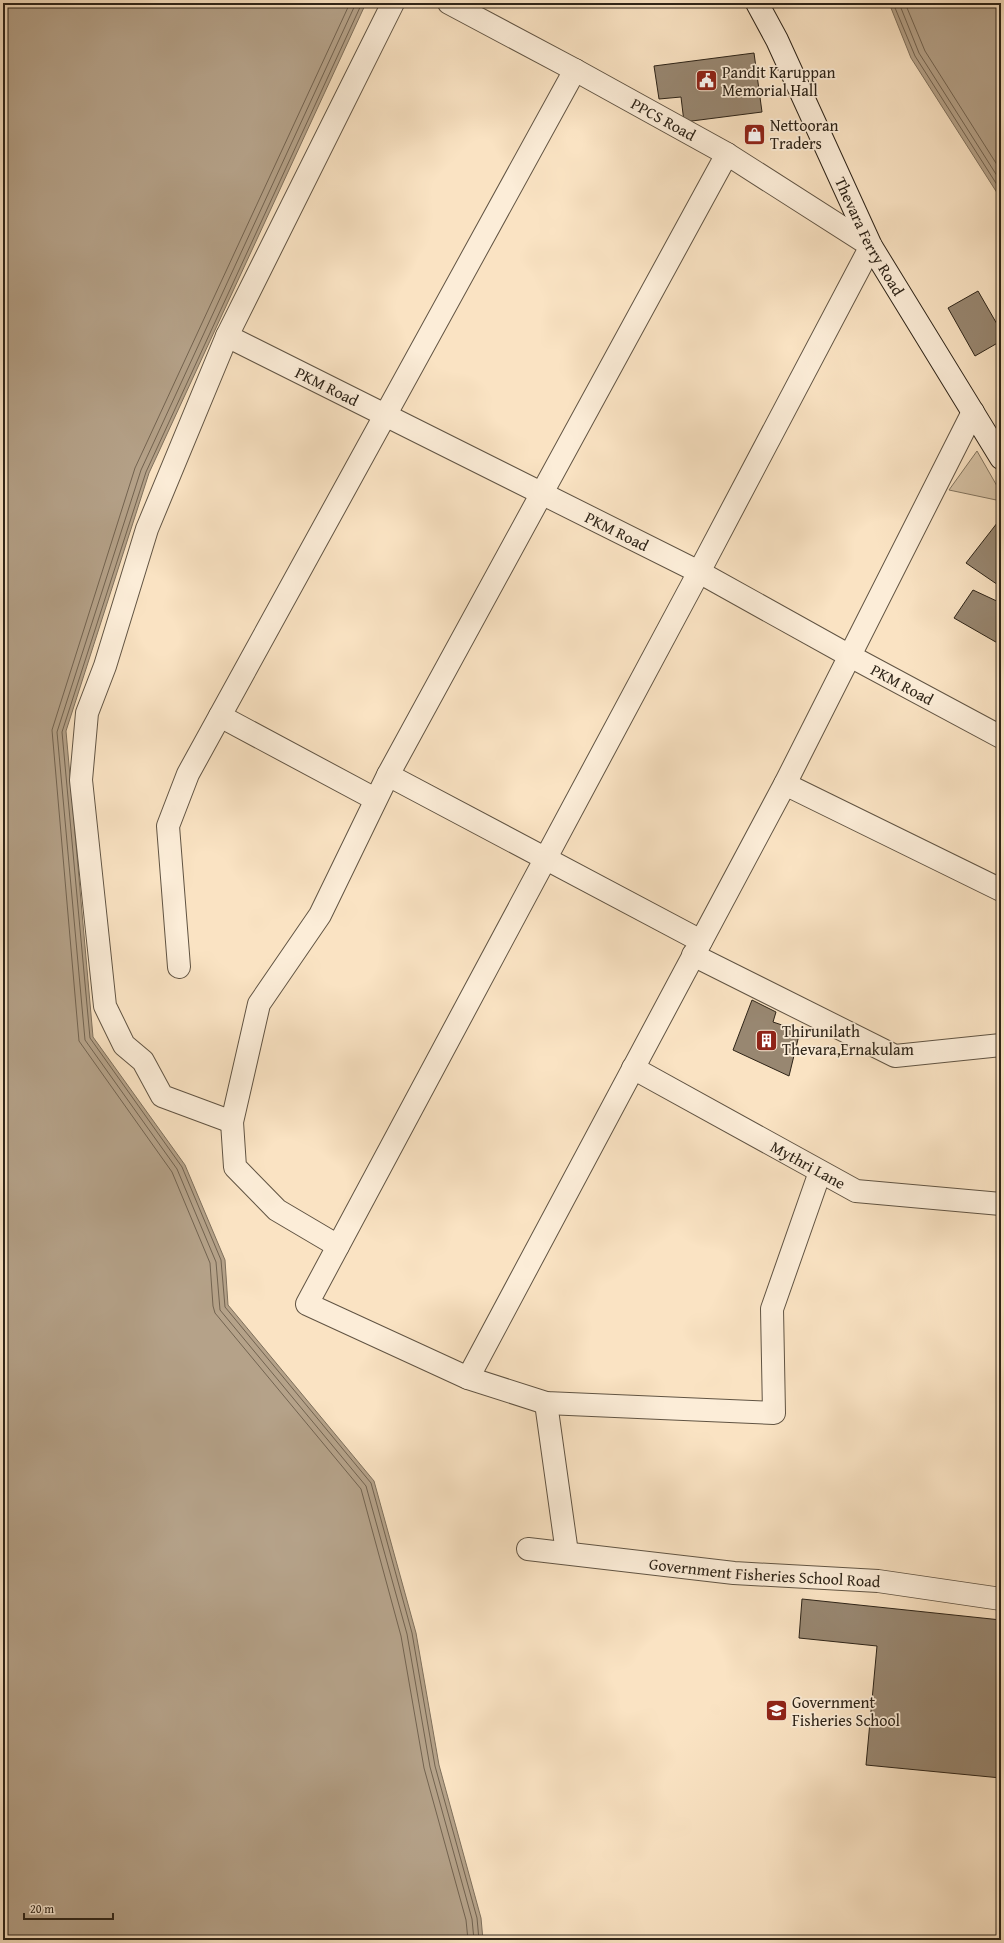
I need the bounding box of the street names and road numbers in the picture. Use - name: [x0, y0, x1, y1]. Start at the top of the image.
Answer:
- street label: PPCS Road: [627, 91, 701, 147]
- street label: Thevara Ferry Road: [829, 173, 911, 300]
- street label: PKM Road: [291, 360, 363, 412]
- street label: PKM Road: [581, 505, 653, 557]
- street label: PKM Road: [867, 657, 939, 711]
- street label: Mythri Lane: [766, 1134, 850, 1195]
- street label: Government Fisheries School Road: [648, 1551, 881, 1593]

